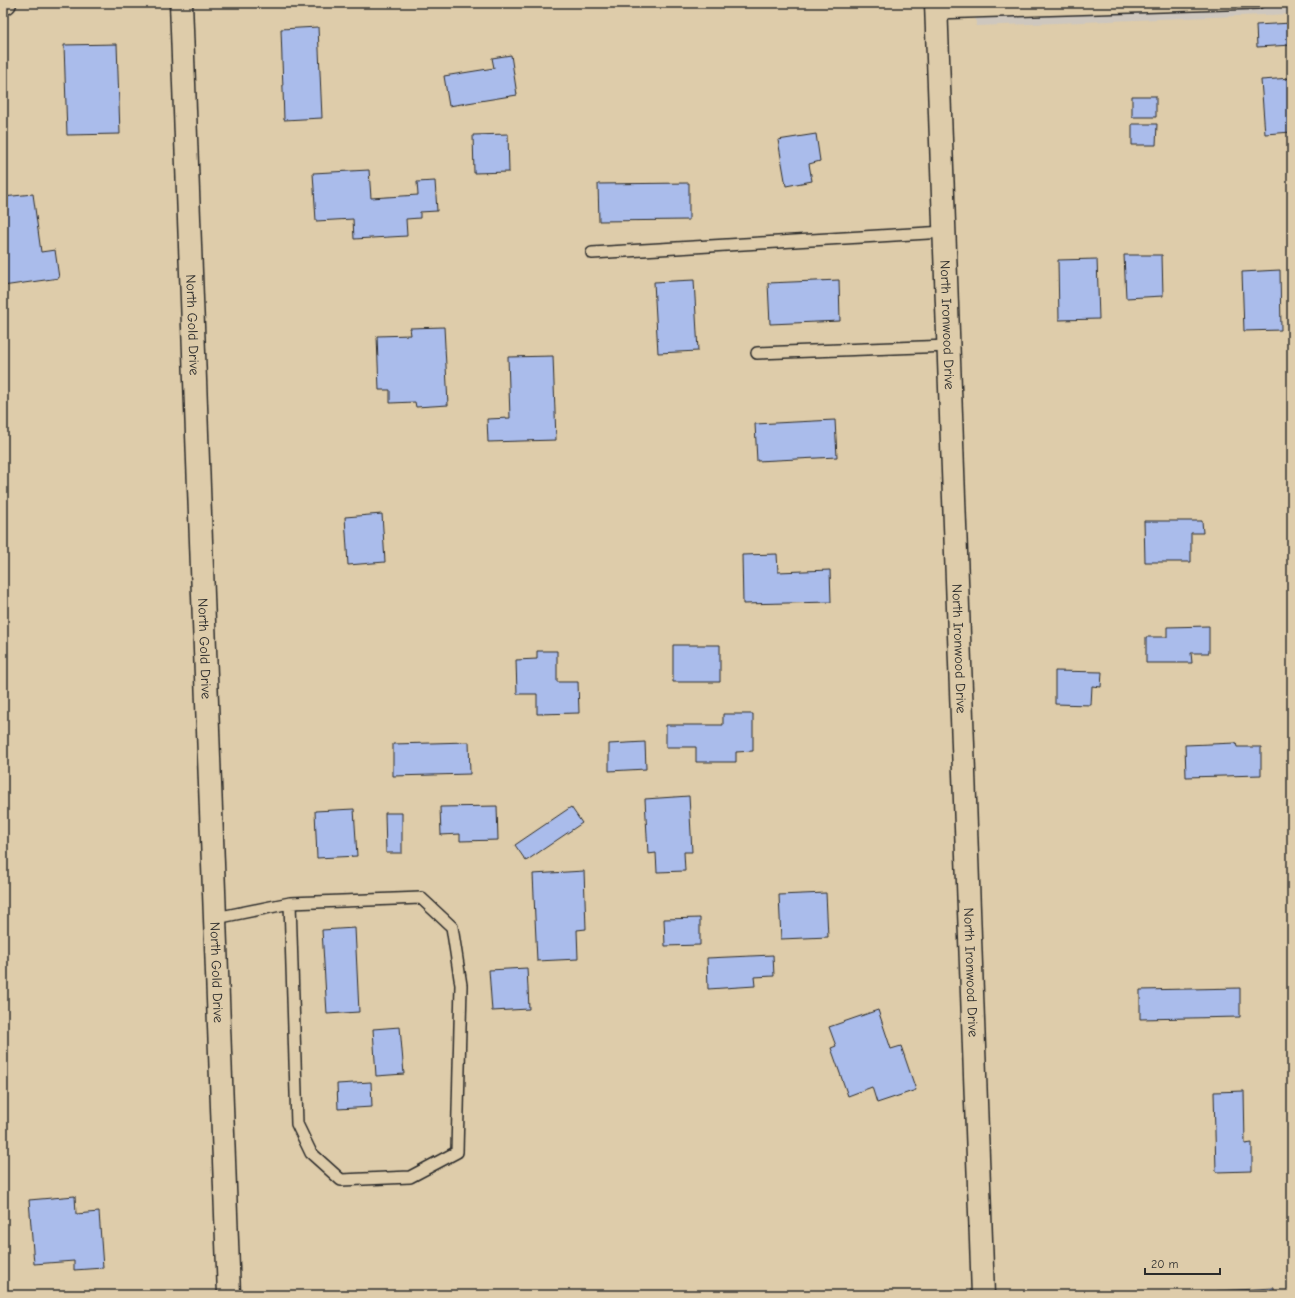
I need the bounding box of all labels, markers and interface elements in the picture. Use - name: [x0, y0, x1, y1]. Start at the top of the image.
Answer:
- street label: North Ironwood Drive: [936, 260, 958, 390]
- street label: North Gold Drive: [182, 274, 203, 376]
- street label: North Ironwood Drive: [948, 584, 970, 714]
- street label: North Gold Drive: [194, 598, 215, 699]
- street label: North Ironwood Drive: [960, 907, 982, 1037]
- street label: North Gold Drive: [206, 921, 227, 1023]
- scale bar: [1145, 1250, 1220, 1276]
- text: 20 m: [1151, 1257, 1179, 1271]

